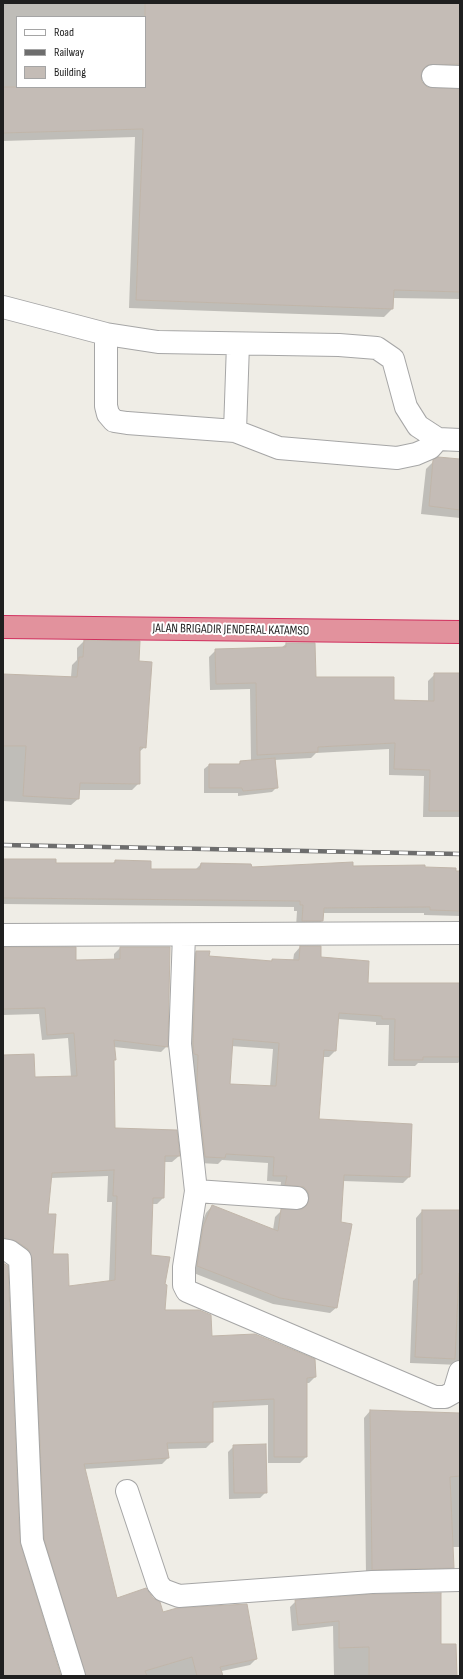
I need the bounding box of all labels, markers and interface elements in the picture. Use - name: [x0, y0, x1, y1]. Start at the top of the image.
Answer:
- legend: [16, 16, 146, 88]
- text: Road: [54, 25, 74, 40]
- text: Railway: [54, 45, 84, 60]
- text: Building: [54, 65, 86, 80]
- street label: JALAN BRIGADIR JENDERAL KATAMSO: [153, 621, 309, 639]

